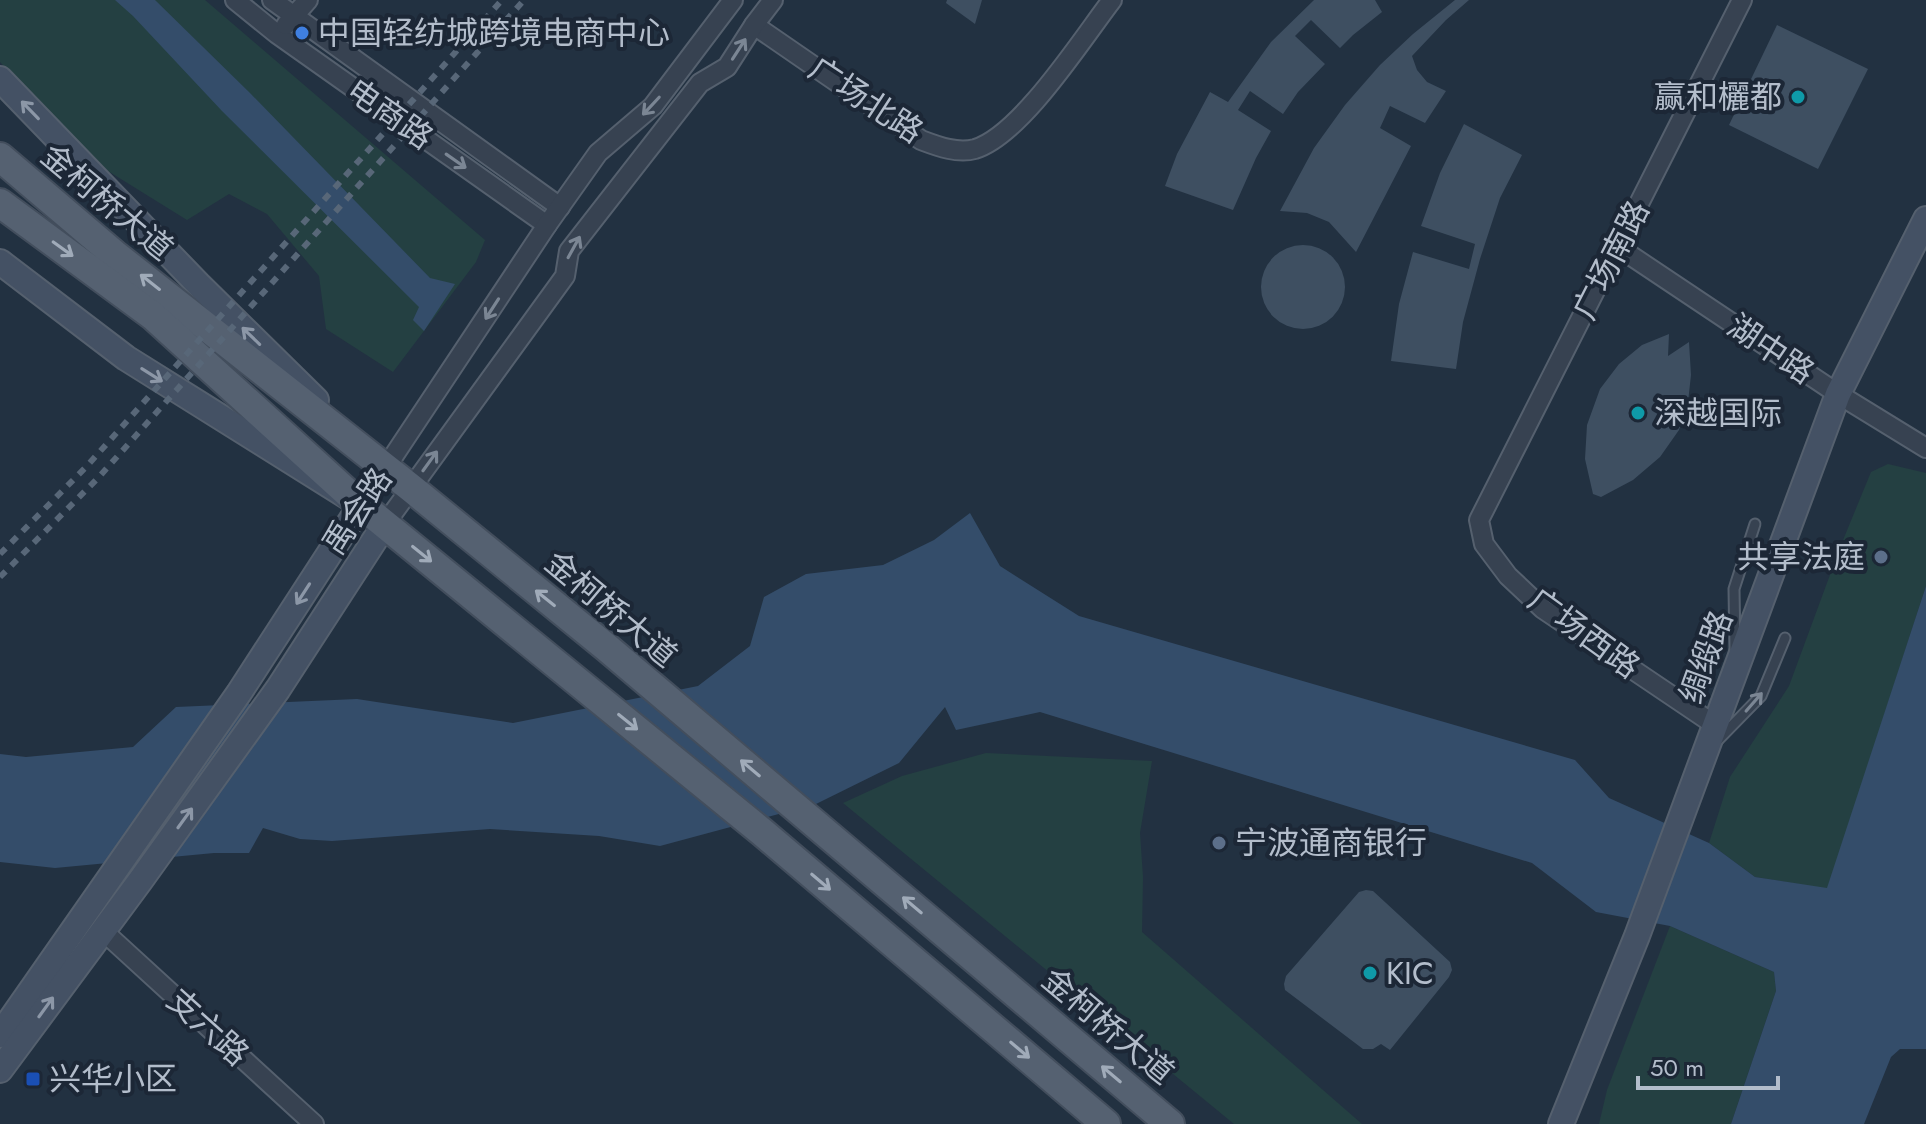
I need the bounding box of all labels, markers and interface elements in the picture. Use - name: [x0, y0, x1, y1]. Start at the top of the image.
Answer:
- place label: 中国轻纺城跨境电商中心: [318, 10, 670, 56]
- marker: 中国轻纺城跨境电商中心: [293, 24, 311, 42]
- one-way arrow: [731, 38, 747, 61]
- street label: 广场北路: [800, 46, 932, 154]
- street label: 电商路: [337, 68, 443, 160]
- place label: 赢和欐都: [1654, 74, 1782, 120]
- marker: 赢和欐都: [1789, 88, 1807, 106]
- one-way arrow: [642, 96, 661, 116]
- one-way arrow: [21, 101, 40, 120]
- street label: 金柯桥大道: [31, 133, 183, 271]
- one-way arrow: [445, 153, 467, 169]
- street label: 广场南路: [1561, 193, 1661, 327]
- one-way arrow: [567, 236, 583, 259]
- one-way arrow: [51, 241, 73, 257]
- one-way arrow: [140, 273, 161, 291]
- one-way arrow: [483, 297, 499, 320]
- street label: 湖中路: [1718, 303, 1824, 395]
- one-way arrow: [242, 327, 261, 346]
- one-way arrow: [141, 366, 163, 383]
- place label: 深越国际: [1654, 390, 1782, 436]
- marker: 深越国际: [1629, 404, 1647, 422]
- one-way arrow: [422, 451, 439, 472]
- street label: 禹会路: [311, 458, 403, 564]
- place label: 共享法庭: [1737, 534, 1865, 580]
- street label: 金柯桥大道: [535, 540, 687, 678]
- one-way arrow: [411, 545, 432, 563]
- marker: 共享法庭: [1872, 548, 1890, 566]
- street label: 广场西路: [1519, 577, 1649, 689]
- one-way arrow: [295, 582, 311, 605]
- one-way arrow: [535, 589, 556, 607]
- street label: 绸缎路: [1668, 604, 1744, 710]
- one-way arrow: [1745, 693, 1763, 713]
- one-way arrow: [617, 713, 638, 731]
- one-way arrow: [740, 759, 761, 777]
- one-way arrow: [177, 807, 193, 829]
- place label: 宁波通商银行: [1235, 820, 1427, 866]
- marker: 宁波通商银行: [1210, 834, 1228, 852]
- one-way arrow: [811, 873, 831, 891]
- one-way arrow: [903, 896, 923, 914]
- place label: KIC: [1386, 950, 1434, 996]
- street label: 金柯桥大道: [1032, 957, 1184, 1095]
- marker: KIC: [1361, 964, 1379, 982]
- street label: 支六路: [157, 978, 259, 1076]
- one-way arrow: [38, 997, 54, 1019]
- scale bar: [1638, 1040, 1778, 1090]
- one-way arrow: [1009, 1041, 1029, 1059]
- text: 50 m: [1650, 1050, 1704, 1085]
- place label: 兴华小区: [49, 1056, 177, 1102]
- one-way arrow: [1101, 1065, 1121, 1083]
- marker: 兴华小区: [24, 1070, 42, 1088]

